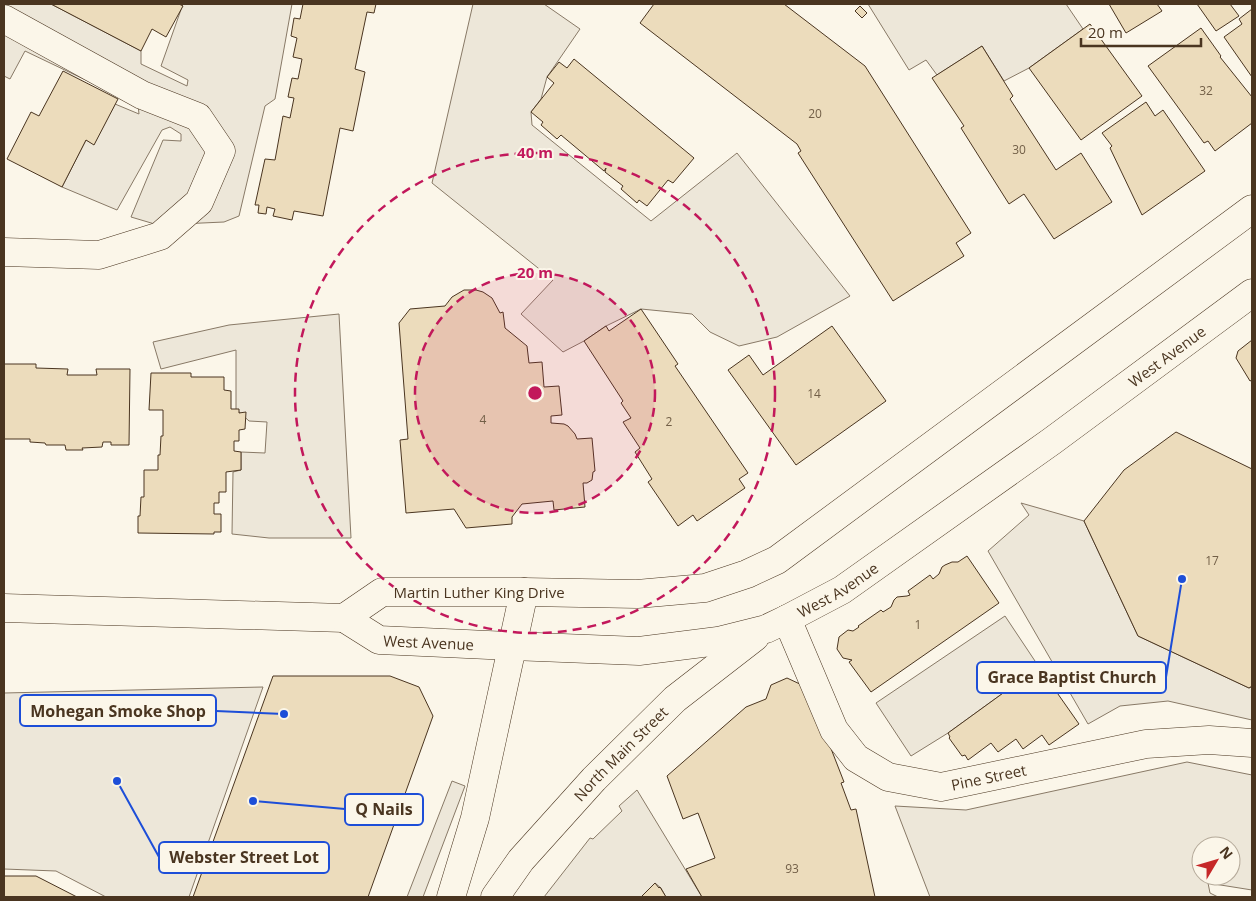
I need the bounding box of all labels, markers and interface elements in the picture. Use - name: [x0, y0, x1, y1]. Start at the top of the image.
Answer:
- scale bar: [1081, 15, 1201, 47]
- text: 20 m: [1088, 22, 1123, 42]
- house number: 32: [1199, 82, 1213, 99]
- house number: 20: [808, 105, 822, 122]
- house number: 30: [1012, 141, 1026, 158]
- text: 40 m: [517, 142, 553, 162]
- text: 20 m: [517, 262, 553, 282]
- street label: West Avenue: [1124, 321, 1209, 391]
- centre of rings: [526, 384, 544, 402]
- house number: 14: [807, 385, 821, 402]
- house number: 4: [480, 411, 487, 428]
- house number: 2: [666, 413, 673, 430]
- house number: 17: [1205, 552, 1219, 569]
- street label: West Avenue: [794, 558, 882, 622]
- street label: Martin Luther King Drive: [393, 582, 565, 602]
- house number: 1: [915, 616, 921, 633]
- street label: West Avenue: [383, 630, 475, 654]
- callout: Grace Baptist Church: [977, 662, 1166, 693]
- text: Grace Baptist Church: [987, 666, 1157, 688]
- callout: Mohegan Smoke Shop: [20, 695, 216, 726]
- text: Mohegan Smoke Shop: [30, 700, 206, 722]
- street label: North Main Street: [569, 702, 672, 805]
- street label: Pine Street: [949, 759, 1028, 795]
- callout: Q Nails: [345, 794, 423, 825]
- text: Q Nails: [355, 798, 413, 820]
- north arrow: [1191, 836, 1241, 886]
- callout: Webster Street Lot: [159, 842, 329, 873]
- text: N: [1216, 842, 1238, 863]
- text: Webster Street Lot: [169, 846, 319, 868]
- house number: 93: [785, 860, 799, 877]

